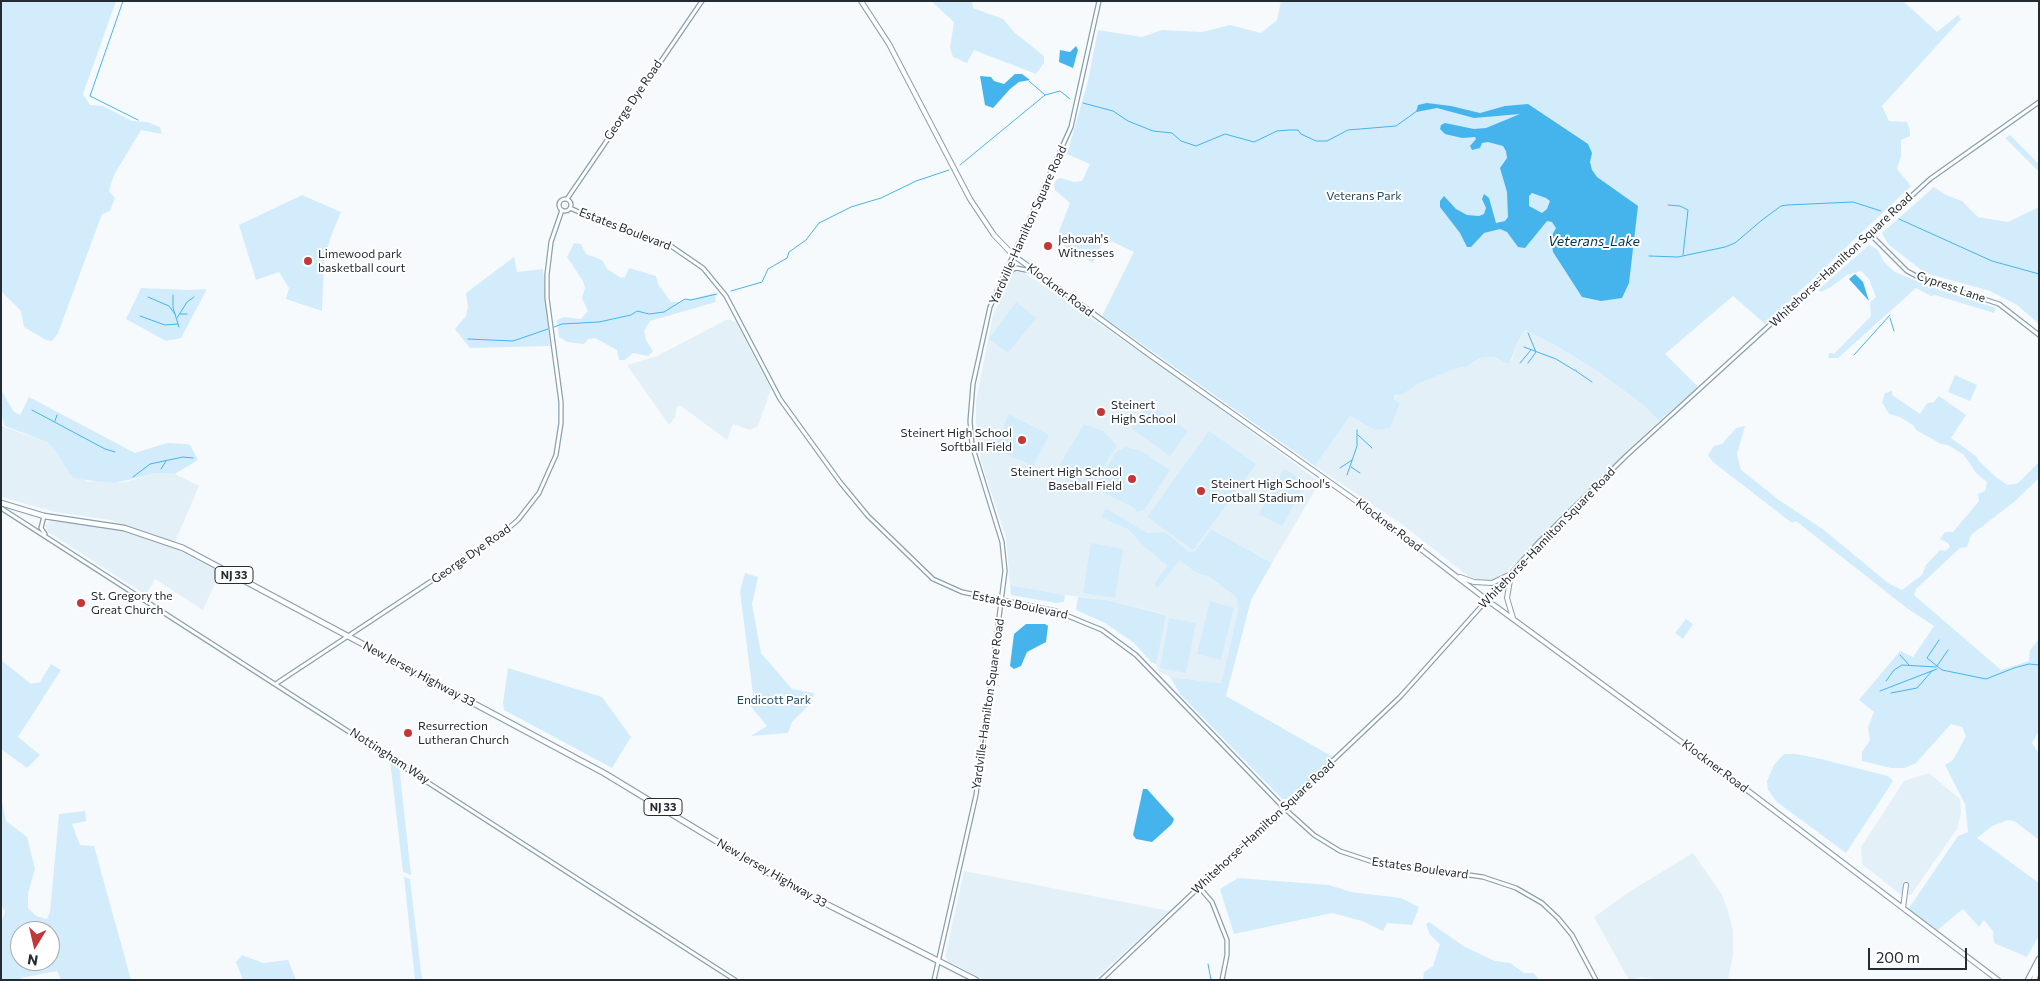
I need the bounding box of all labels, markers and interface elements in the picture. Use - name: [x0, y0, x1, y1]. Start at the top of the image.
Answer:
- street label: George Dye Road: [601, 57, 665, 143]
- street label: Yardville-Hamilton Square Road: [986, 143, 1070, 307]
- park label: Veterans Park: [1326, 189, 1402, 203]
- street label: Whitehorse-Hamilton Square Road: [1767, 190, 1915, 330]
- street label: Estates Boulevard: [577, 205, 673, 253]
- place label: Jehovah's Witnesses: [1058, 232, 1114, 260]
- water label: Veterans_Lake: [1548, 233, 1640, 249]
- marker: Jehovah's Witnesses: [1042, 240, 1054, 252]
- place label: Limewood park basketball court: [318, 247, 406, 275]
- marker: Limewood park basketball court: [302, 255, 314, 267]
- street label: Klockner Road: [1024, 260, 1096, 320]
- street label: Cypress Lane: [1915, 269, 1987, 305]
- place label: Steinert High School: [1111, 398, 1176, 426]
- marker: Steinert High School: [1095, 406, 1107, 418]
- place label: Steinert High School Softball Field: [901, 426, 1012, 454]
- marker: Steinert High School Softball Field: [1016, 434, 1028, 446]
- place label: Steinert High School Baseball Field: [1011, 465, 1122, 493]
- street label: Whitehorse-Hamilton Square Road: [1476, 465, 1618, 611]
- marker: Steinert High School Baseball Field: [1126, 473, 1138, 485]
- place label: Steinert High School's Football Stadium: [1211, 477, 1330, 505]
- marker: Steinert High School's Football Stadium: [1195, 485, 1207, 497]
- street label: Klockner Road: [1353, 495, 1425, 555]
- street label: George Dye Road: [429, 521, 513, 587]
- road number: NJ 33: [215, 566, 253, 584]
- street label: Estates Boulevard: [971, 588, 1069, 622]
- place label: St. Gregory the Great Church: [91, 589, 173, 617]
- marker: St. Gregory the Great Church: [75, 597, 87, 609]
- street label: Yardville-Hamilton Square Road: [969, 618, 1007, 790]
- street label: New Jersey Highway 33: [361, 638, 477, 710]
- park label: Endicott Park: [737, 693, 811, 707]
- place label: Resurrection Lutheran Church: [418, 719, 509, 747]
- street label: Nottingham Way: [347, 725, 433, 787]
- marker: Resurrection Lutheran Church: [402, 727, 414, 739]
- street label: Klockner Road: [1679, 736, 1751, 796]
- street label: Whitehorse-Hamilton Square Road: [1189, 757, 1337, 897]
- road number: NJ 33: [644, 799, 682, 816]
- street label: New Jersey Highway 33: [714, 836, 830, 910]
- street label: Estates Boulevard: [1371, 854, 1469, 882]
- north arrow: [10, 921, 60, 971]
- scale bar: [1870, 938, 1969, 970]
- text: 200 m: [1876, 948, 1920, 966]
- text: N: [26, 951, 39, 970]

